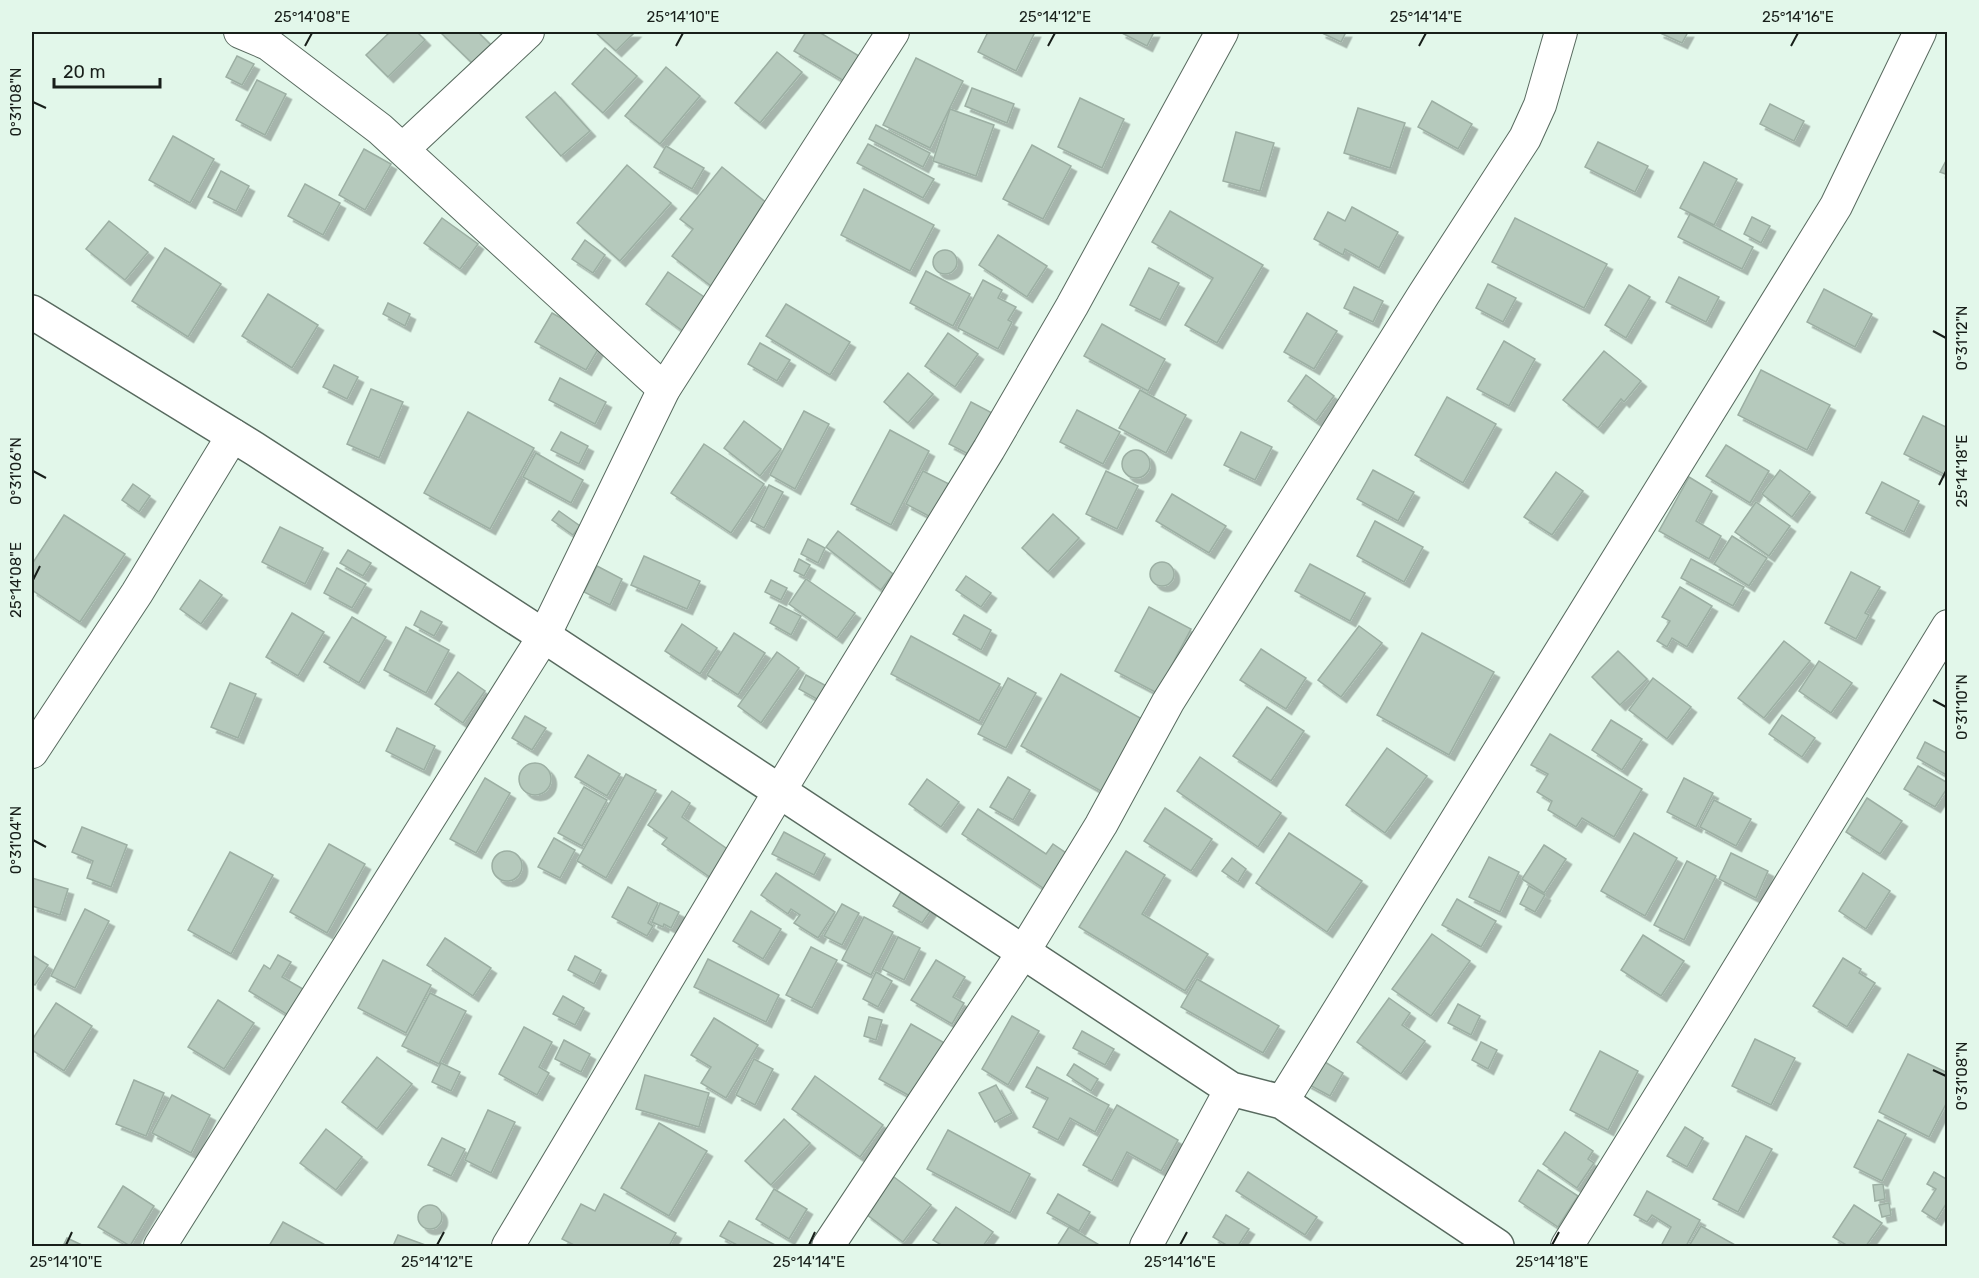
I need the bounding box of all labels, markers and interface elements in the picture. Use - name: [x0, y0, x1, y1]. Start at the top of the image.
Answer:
- text: 25°14'08"E: [274, 8, 350, 26]
- text: 25°14'10"E: [647, 8, 719, 26]
- text: 25°14'12"E: [1019, 8, 1091, 26]
- text: 25°14'14"E: [1390, 8, 1462, 26]
- text: 25°14'16"E: [1762, 8, 1834, 26]
- scale bar: [54, 51, 160, 89]
- text: 20 m: [63, 61, 105, 83]
- text: 0°31'08"N: [7, 68, 25, 136]
- text: 0°31'12"N: [1953, 305, 1971, 371]
- text: 25°14'18"E: [1953, 435, 1971, 507]
- text: 0°31'06"N: [7, 437, 25, 505]
- text: 25°14'08"E: [7, 542, 25, 618]
- text: 0°31'10"N: [1953, 674, 1971, 740]
- text: 0°31'04"N: [7, 806, 25, 874]
- text: 0°31'08"N: [1953, 1042, 1971, 1110]
- text: 25°14'10"E: [30, 1253, 102, 1271]
- text: 25°14'12"E: [401, 1253, 473, 1271]
- text: 25°14'14"E: [773, 1253, 845, 1271]
- text: 25°14'16"E: [1144, 1253, 1216, 1271]
- text: 25°14'18"E: [1516, 1253, 1588, 1271]

